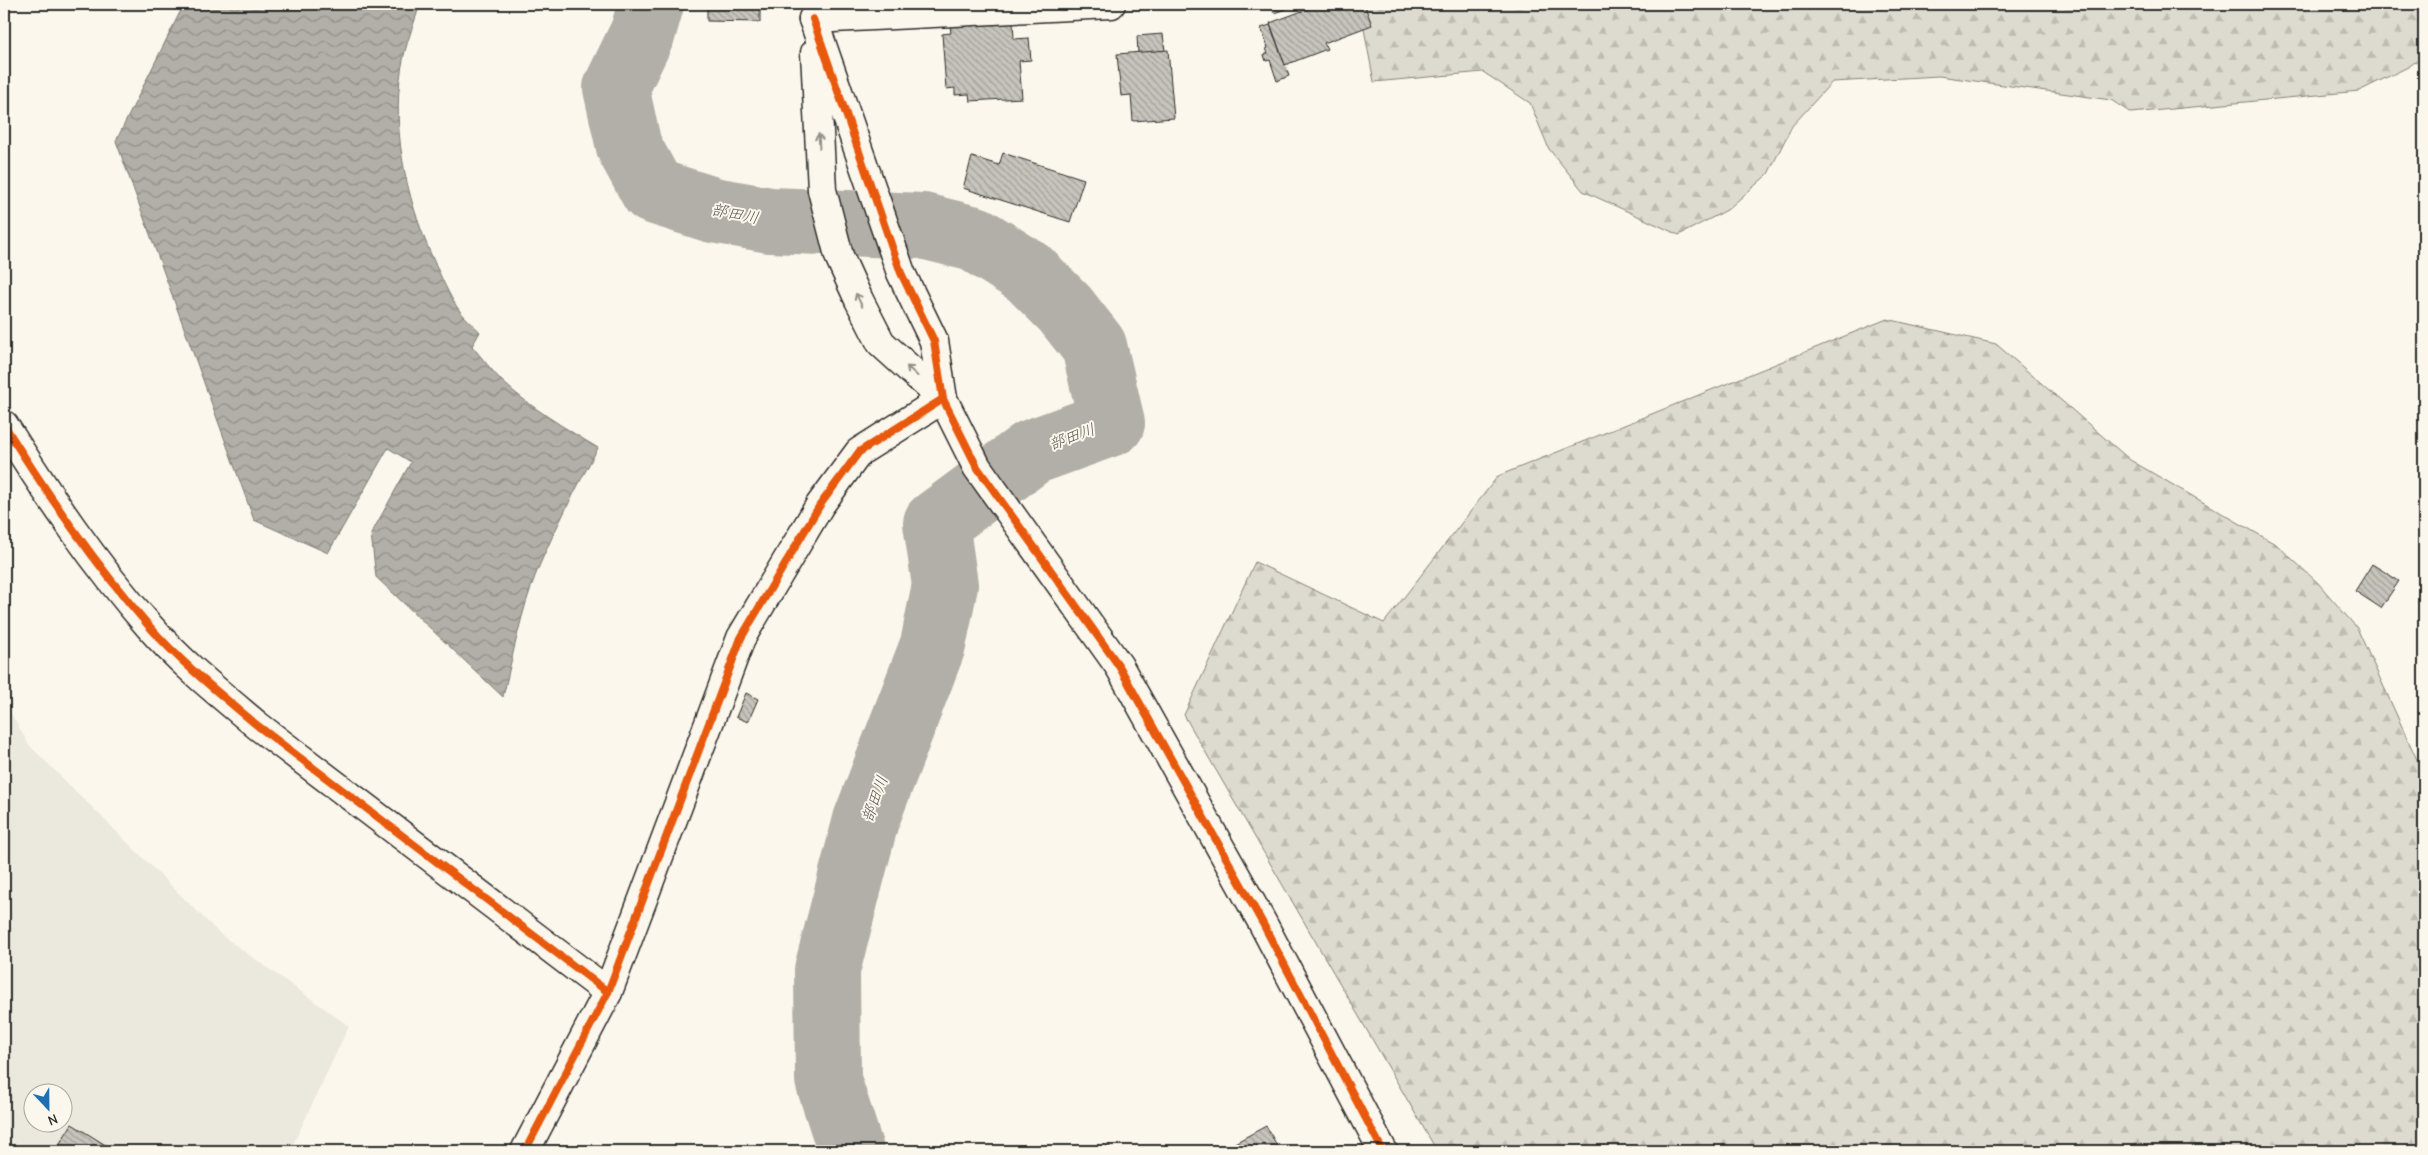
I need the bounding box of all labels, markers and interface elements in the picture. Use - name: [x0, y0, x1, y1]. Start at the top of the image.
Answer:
- one-way arrow: [815, 133, 824, 149]
- water label: 部田川: [710, 201, 760, 227]
- one-way arrow: [854, 293, 863, 308]
- one-way arrow: [906, 365, 919, 377]
- water label: 部田川: [1046, 420, 1098, 454]
- water label: 部田川: [858, 773, 892, 825]
- north arrow: [22, 1082, 72, 1132]
- text: N: [45, 1110, 60, 1129]

